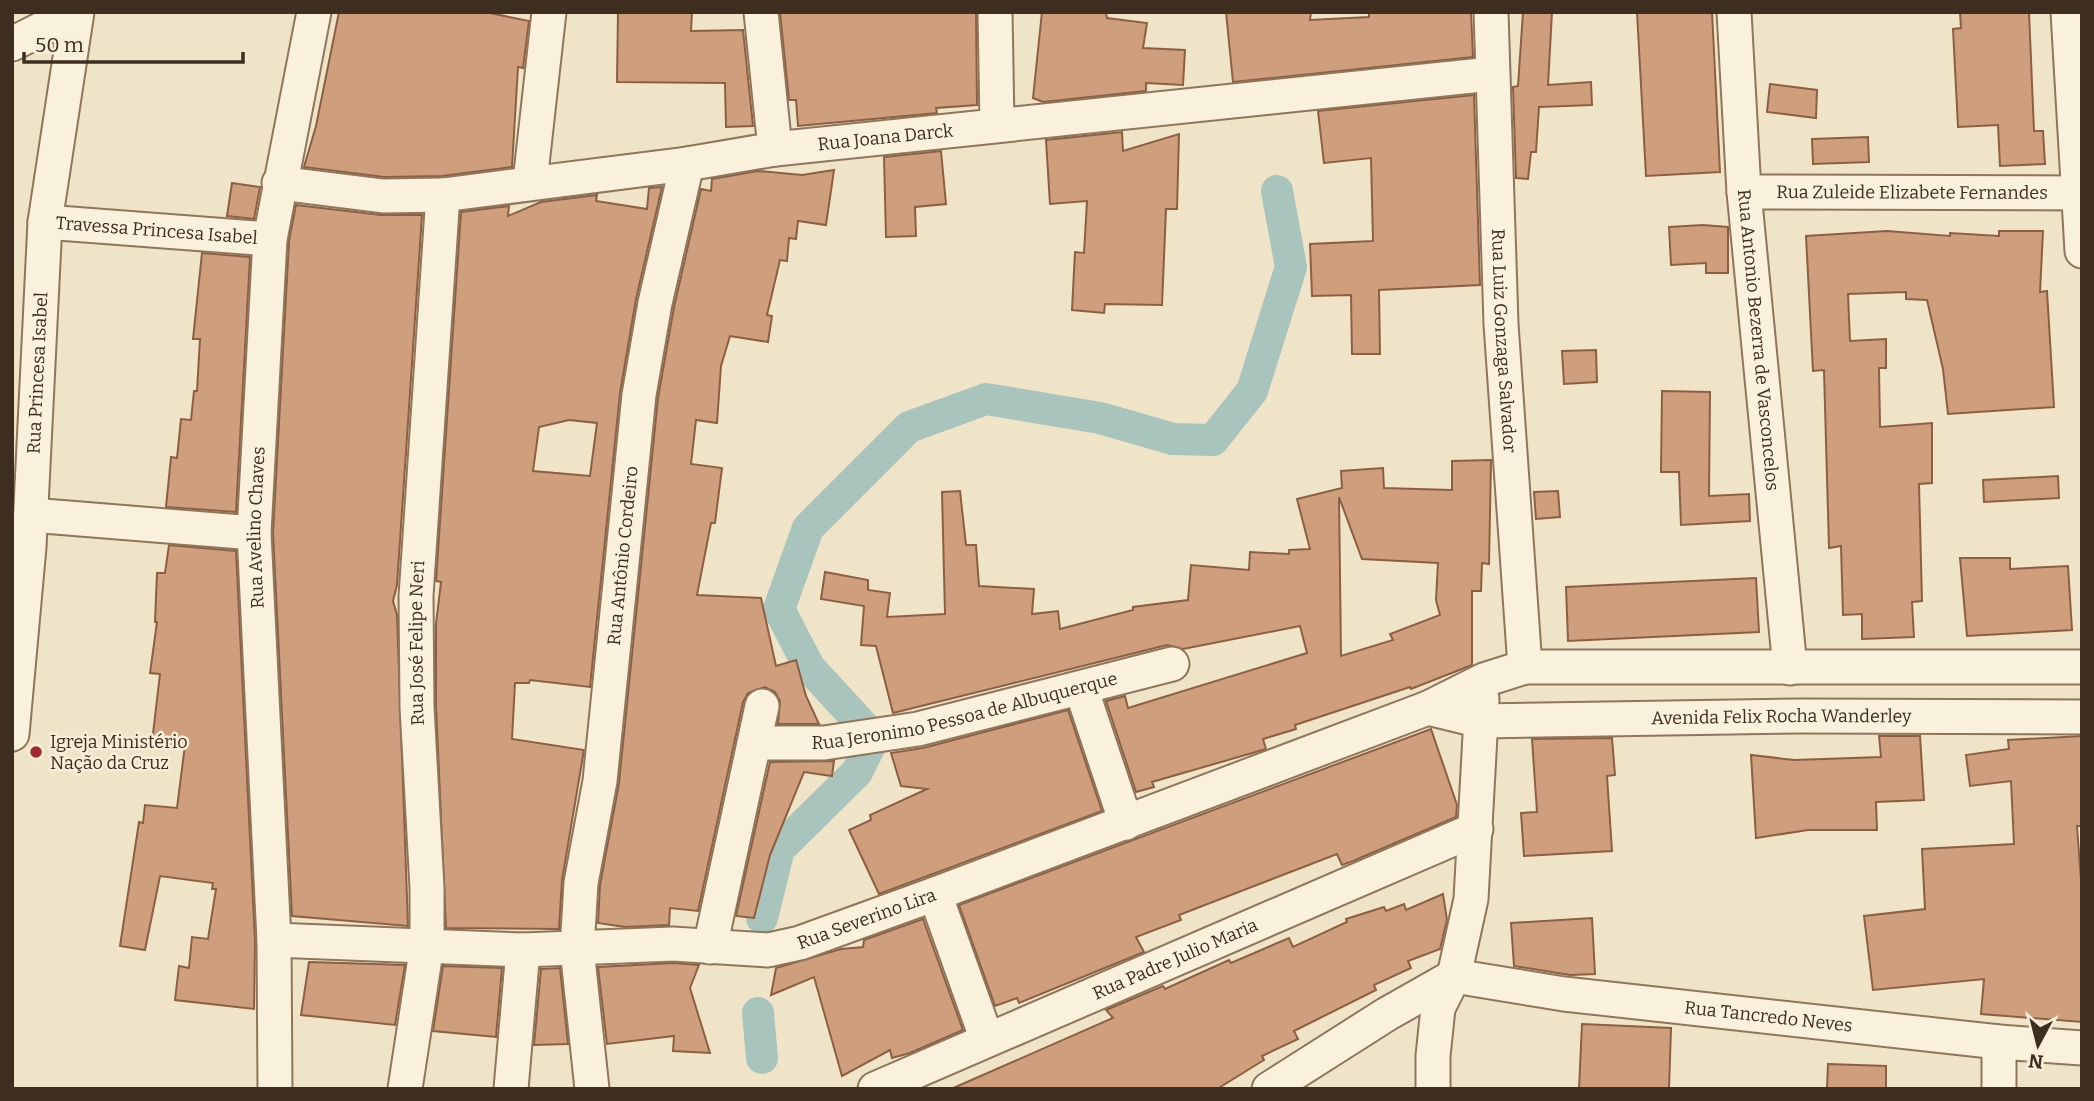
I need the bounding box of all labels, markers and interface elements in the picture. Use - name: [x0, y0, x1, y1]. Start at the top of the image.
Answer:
- scale bar: [24, 21, 243, 65]
- text: 50 m: [35, 32, 84, 58]
- street label: Rua Joana Darck: [817, 119, 955, 155]
- street label: Rua Zuleide Elizabete Fernandes: [1776, 181, 2048, 204]
- street label: Rua Antonio Bezerra de Vasconcelos: [1733, 188, 1784, 492]
- street label: Travessa Princesa Isabel: [55, 212, 258, 249]
- street label: Rua Luiz Gonzaga Salvador: [1487, 228, 1521, 454]
- street label: Rua Princesa Isabel: [23, 291, 53, 454]
- street label: Rua Avelino Chaves: [243, 446, 270, 609]
- street label: Rua Antônio Cordeiro: [603, 465, 643, 647]
- street label: Rua José Felipe Neri: [405, 560, 429, 726]
- street label: Rua Jeronimo Pessoa de Albuquerque: [812, 667, 1120, 754]
- street label: Avenida Felix Rocha Wanderley: [1651, 705, 1912, 729]
- place label: Igreja Ministério Nação da Cruz: [50, 731, 188, 774]
- marker: Igreja Ministério Nação da Cruz: [28, 744, 44, 760]
- street label: Rua Severino Lira: [794, 884, 939, 954]
- street label: Rua Padre Julio Maria: [1089, 914, 1261, 1005]
- street label: Rua Tancredo Neves: [1683, 996, 1854, 1037]
- north arrow: [2003, 1010, 2073, 1080]
- text: N: [2027, 1049, 2045, 1074]

